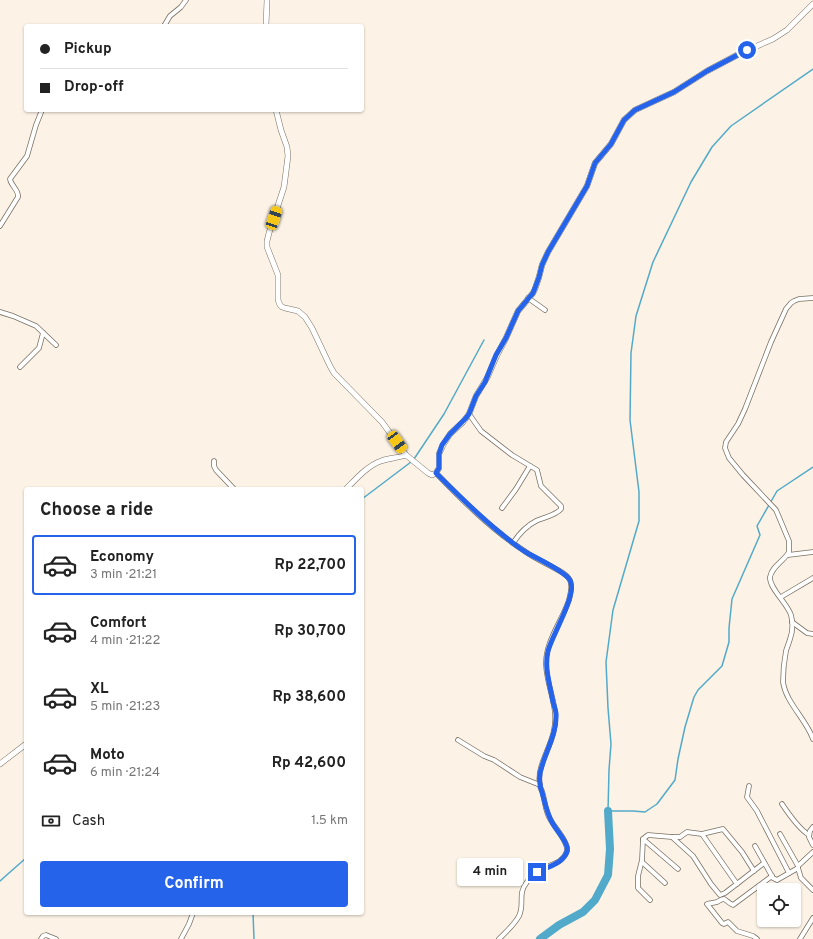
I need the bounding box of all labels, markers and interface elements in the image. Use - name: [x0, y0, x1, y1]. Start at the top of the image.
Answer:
- text: Pickup: [64, 40, 112, 59]
- route start: [738, 41, 756, 59]
- text: Drop-off: [64, 78, 124, 97]
- car: [265, 205, 283, 231]
- car: [385, 429, 409, 455]
- text: Choose a ride: [40, 499, 153, 522]
- icon: car: [42, 547, 78, 583]
- text: Economy: [90, 548, 154, 567]
- text: Rp 22,700: [275, 556, 346, 575]
- text: 3 min · 21:21: [90, 567, 157, 583]
- icon: car: [42, 613, 78, 649]
- text: Comfort: [90, 614, 147, 633]
- text: Rp 30,700: [274, 622, 346, 641]
- text: 4 min · 21:22: [90, 633, 161, 649]
- icon: car: [42, 679, 78, 715]
- text: XL: [90, 680, 108, 699]
- text: Rp 38,600: [272, 688, 346, 707]
- text: 5 min · 21:23: [90, 699, 160, 715]
- icon: car: [42, 745, 78, 781]
- text: Moto: [90, 746, 125, 765]
- text: Rp 42,600: [272, 754, 346, 773]
- text: 6 min · 21:24: [90, 765, 160, 781]
- icon: cash: [40, 810, 62, 832]
- text: Cash: [72, 812, 105, 831]
- text: 1.5 km: [311, 813, 348, 829]
- callout: 4 min: [457, 858, 523, 886]
- button: Confirm: [40, 861, 348, 907]
- route end: [528, 863, 546, 881]
- text: 4 min: [473, 864, 507, 880]
- map controls: [757, 883, 801, 927]
- button: locate: [757, 883, 801, 927]

